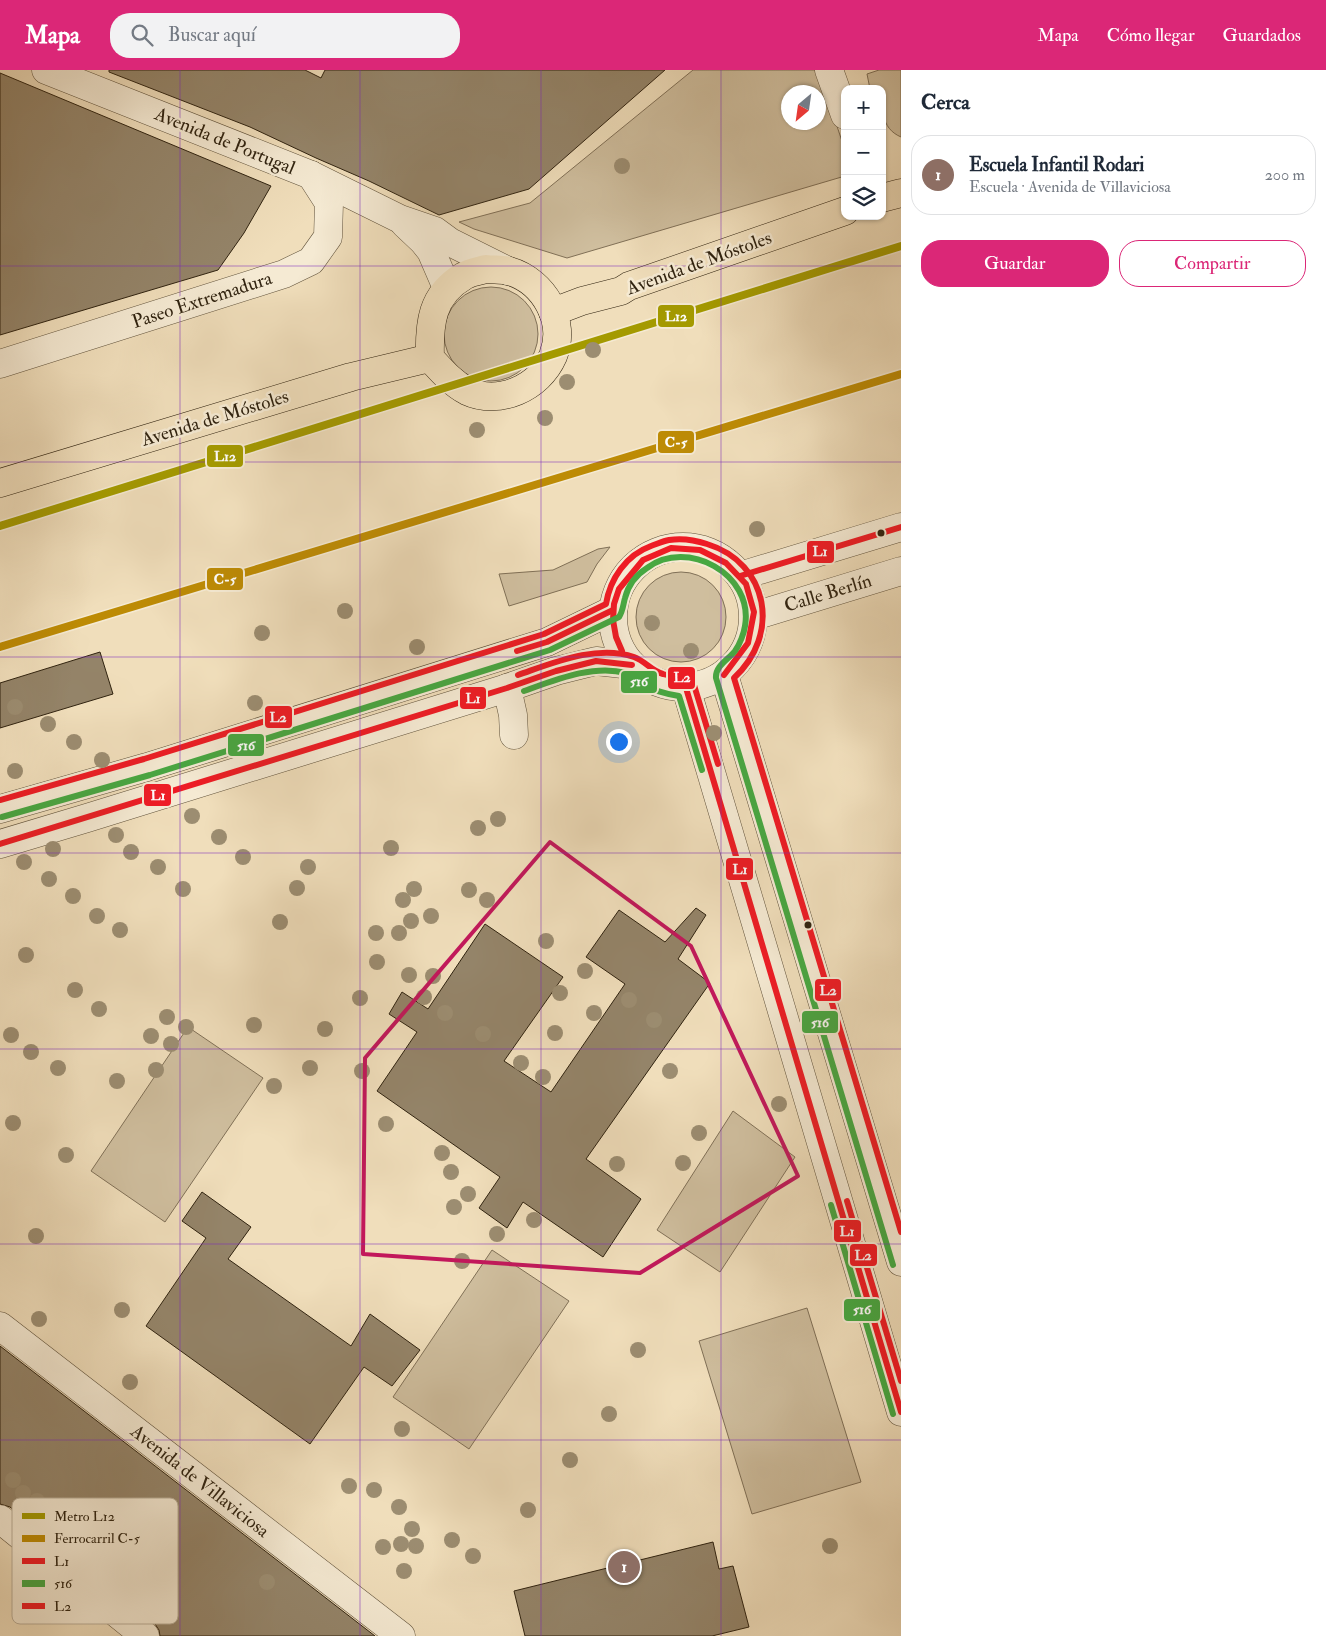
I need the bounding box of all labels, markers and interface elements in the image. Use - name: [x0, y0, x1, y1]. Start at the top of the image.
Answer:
- search box: [110, 13, 460, 58]
- text: Mapa: [25, 20, 80, 51]
- icon: search: [128, 21, 156, 49]
- text: Buscar aquí: [168, 23, 256, 47]
- text: Mapa: [1038, 24, 1079, 47]
- text: Cómo llegar: [1107, 24, 1195, 47]
- text: Guardados: [1223, 24, 1301, 47]
- north arrow: [781, 85, 826, 130]
- map controls: [841, 85, 886, 220]
- button: +: [841, 85, 886, 130]
- text: Cerca: [921, 89, 970, 116]
- street label: Avenida de Portugal: [150, 101, 299, 180]
- button: −: [841, 130, 886, 175]
- text: Escuela Infantil Rodari: [969, 153, 1144, 177]
- text: 1: [935, 165, 941, 185]
- text: 200 m: [1265, 165, 1305, 185]
- button: layers: [841, 175, 886, 220]
- text: Escuela · Avenida de Villaviciosa: [969, 177, 1171, 197]
- street label: Avenida de Móstoles: [622, 226, 775, 301]
- button: Guardar: [921, 240, 1109, 287]
- button: Compartir: [1119, 240, 1306, 287]
- street label: Paseo Extremadura: [129, 266, 275, 334]
- line badge: L12: [657, 304, 695, 328]
- text: L12: [665, 308, 687, 325]
- street label: Avenida de Móstoles: [137, 384, 292, 452]
- line badge: C-5: [657, 430, 695, 454]
- text: C-5: [665, 434, 688, 451]
- line badge: L12: [206, 444, 244, 468]
- text: L12: [214, 448, 236, 465]
- unlabelled marker: [876, 528, 886, 538]
- line badge: L1: [806, 540, 835, 564]
- text: L1: [812, 543, 828, 560]
- line badge: C-5: [206, 567, 244, 591]
- street label: Calle Berlín: [781, 568, 875, 618]
- text: C-5: [214, 571, 237, 588]
- line badge: L2: [667, 666, 696, 690]
- text: L2: [673, 669, 691, 686]
- line badge: 516: [620, 670, 658, 694]
- text: 516: [630, 673, 649, 690]
- line badge: L1: [459, 686, 487, 710]
- text: L1: [465, 690, 481, 707]
- line badge: L2: [264, 705, 293, 729]
- text: L2: [269, 709, 287, 726]
- your location: [606, 729, 632, 755]
- line badge: 516: [227, 733, 265, 757]
- text: 516: [237, 737, 256, 754]
- line badge: L1: [143, 783, 172, 807]
- text: L1: [150, 787, 166, 804]
- line badge: L1: [725, 857, 754, 881]
- text: L1: [732, 861, 748, 878]
- unlabelled marker: [803, 920, 813, 930]
- line badge: L2: [814, 978, 842, 1002]
- text: L2: [819, 982, 837, 999]
- line badge: 516: [801, 1010, 839, 1034]
- text: 516: [811, 1014, 830, 1031]
- line badge: L1: [833, 1219, 862, 1243]
- text: L1: [839, 1223, 855, 1240]
- line badge: L2: [849, 1243, 878, 1267]
- text: L2: [854, 1247, 872, 1264]
- line badge: 516: [843, 1298, 881, 1322]
- text: 516: [853, 1301, 872, 1318]
- street label: Avenida de Villaviciosa: [125, 1419, 274, 1543]
- legend: [12, 1498, 178, 1624]
- text: Metro L12: [54, 1508, 115, 1525]
- text: Ferrocarril C-5: [54, 1530, 141, 1547]
- pin: 1: [608, 1548, 640, 1586]
- text: L1: [54, 1553, 69, 1570]
- text: 516: [54, 1575, 73, 1592]
- text: L2: [54, 1598, 71, 1615]

